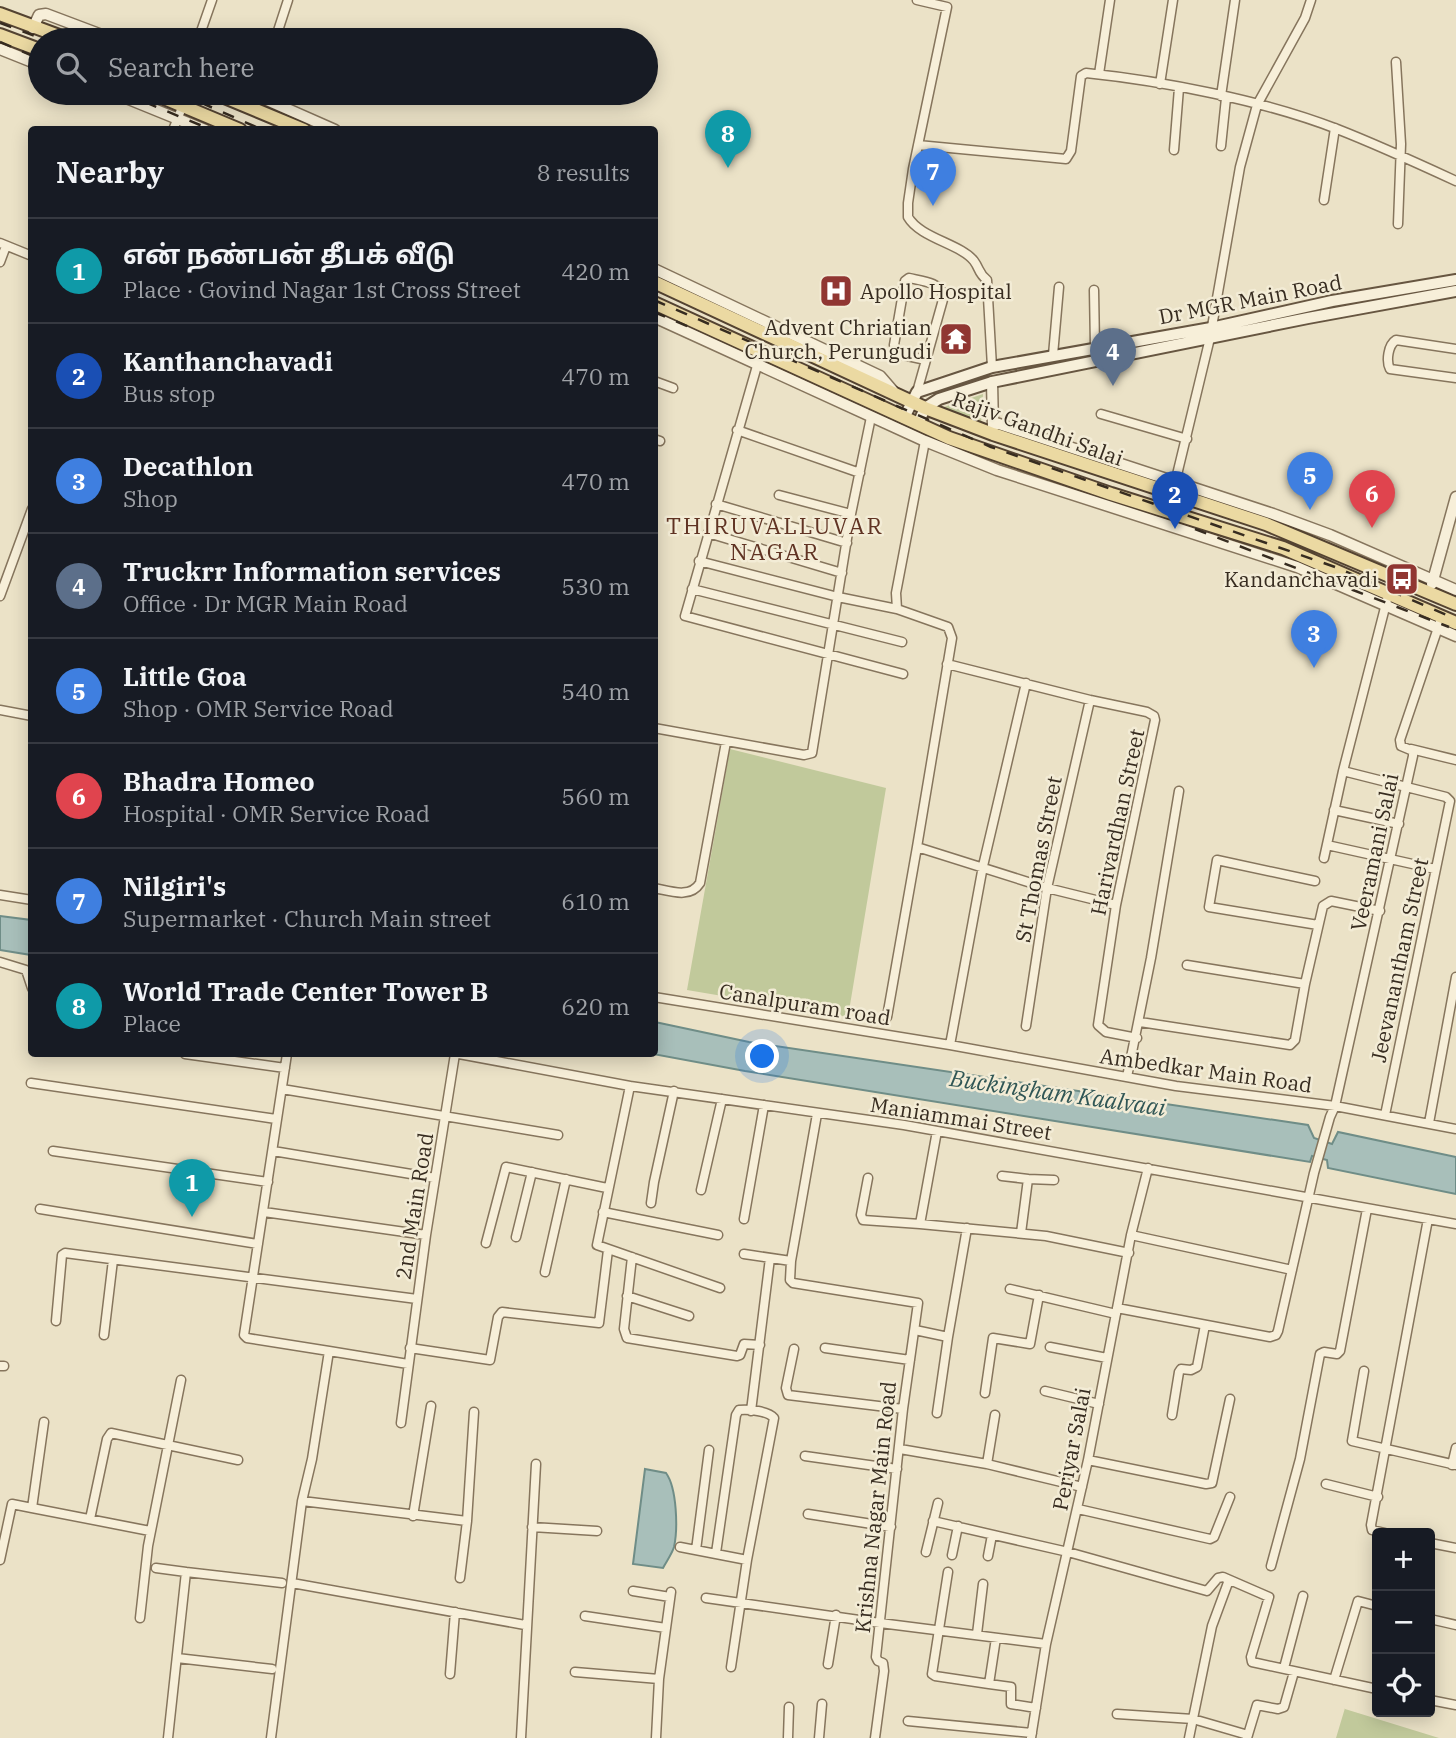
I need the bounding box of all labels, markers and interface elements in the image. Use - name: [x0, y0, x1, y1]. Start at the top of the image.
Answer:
- search box: [28, 28, 658, 105]
- icon: search: [52, 48, 90, 86]
- text: Search here: [108, 50, 254, 84]
- pin: 8: [705, 110, 751, 168]
- pin: 7: [910, 148, 956, 206]
- text: Nearby: [56, 152, 164, 191]
- text: 8 results: [537, 157, 630, 187]
- text: என் நண்பன் தீபக் வீடு: [123, 237, 455, 271]
- text: 1: [72, 256, 86, 286]
- text: 420 m: [561, 256, 630, 286]
- street label: Dr MGR Main Road: [1156, 267, 1344, 331]
- hospital icon: Apollo Hospital: [817, 272, 855, 310]
- text: Place · Govind Nagar 1st Cross Street: [123, 274, 521, 304]
- place label: Apollo Hospital: [860, 277, 1012, 305]
- place label: Advent Chriatian Church, Perungudi: [744, 313, 932, 365]
- temple icon: Advent Chriatian Church, Perungudi: [937, 320, 975, 358]
- pin: 4: [1090, 328, 1136, 386]
- text: Kanthanchavadi: [123, 344, 333, 378]
- text: 2: [72, 361, 86, 391]
- text: 470 m: [561, 361, 630, 391]
- text: Bus stop: [123, 378, 215, 408]
- street label: Rajiv Gandhi Salai: [948, 384, 1128, 472]
- text: Decathlon: [123, 449, 253, 483]
- pin: 5: [1287, 452, 1333, 510]
- text: 3: [72, 466, 86, 496]
- text: 470 m: [561, 466, 630, 496]
- pin: 6: [1349, 470, 1395, 528]
- pin: 2: [1152, 471, 1198, 529]
- text: Shop: [123, 483, 178, 513]
- district label: THIRUVALLUVAR NAGAR: [666, 510, 884, 566]
- text: Truckrr Information services: [123, 554, 501, 588]
- bus stop icon: Kandanchavadi: [1383, 560, 1421, 598]
- place label: Kandanchavadi: [1224, 565, 1378, 593]
- text: 4: [72, 571, 86, 601]
- text: 530 m: [561, 571, 630, 601]
- text: Office · Dr MGR Main Road: [123, 588, 408, 618]
- pin: 3: [1291, 610, 1337, 668]
- text: Little Goa: [123, 659, 247, 693]
- text: 5: [72, 676, 86, 706]
- text: 540 m: [561, 676, 630, 706]
- text: Shop · OMR Service Road: [123, 693, 394, 723]
- street label: Harivardhan Street: [1084, 726, 1150, 918]
- text: Bhadra Homeo: [123, 764, 315, 798]
- street label: Veeramani Salai: [1344, 771, 1404, 933]
- street label: St Thomas Street: [1008, 773, 1068, 945]
- text: 6: [72, 781, 86, 811]
- text: 560 m: [561, 781, 630, 811]
- text: Hospital · OMR Service Road: [123, 798, 430, 828]
- street label: Jeevanantham Street: [1364, 855, 1434, 1065]
- text: Nilgiri's: [123, 869, 226, 903]
- text: 7: [72, 886, 86, 916]
- text: 610 m: [561, 886, 630, 916]
- text: Supermarket · Church Main street: [123, 903, 491, 933]
- text: World Trade Center Tower B: [123, 974, 488, 1008]
- street label: Canalpuram road: [717, 977, 893, 1031]
- text: 8: [72, 991, 86, 1021]
- text: 620 m: [561, 991, 630, 1021]
- text: Place: [123, 1008, 181, 1038]
- your location: [745, 1039, 779, 1073]
- street label: Ambedkar Main Road: [1098, 1041, 1314, 1099]
- water label: Buckingham Kaalvaai: [947, 1062, 1168, 1122]
- street label: Maniammai Street: [868, 1090, 1054, 1146]
- street label: 2nd Main Road: [389, 1130, 439, 1281]
- pin: 1: [169, 1159, 215, 1217]
- street label: Krishna Nagar Main Road: [848, 1379, 902, 1634]
- street label: Periyar Salai: [1045, 1385, 1097, 1513]
- map controls: [1372, 1528, 1435, 1717]
- button: +: [1372, 1528, 1435, 1591]
- button: −: [1372, 1591, 1435, 1654]
- button: locate: [1372, 1654, 1435, 1717]

